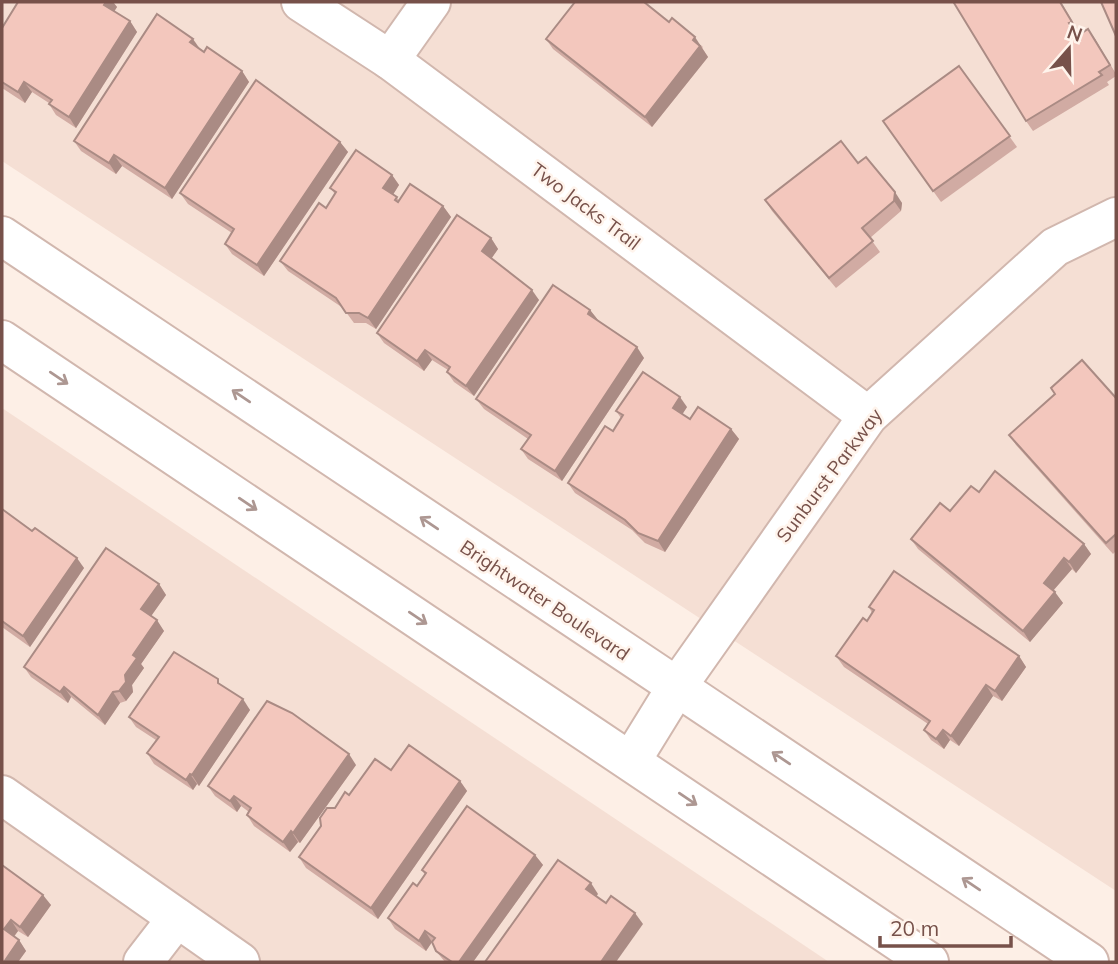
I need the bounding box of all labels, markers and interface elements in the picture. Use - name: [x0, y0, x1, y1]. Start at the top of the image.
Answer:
- north arrow: [1034, 14, 1104, 84]
- text: N: [1064, 19, 1086, 47]
- street label: Two Jacks Trail: [527, 157, 645, 255]
- one-way arrow: [48, 371, 68, 385]
- one-way arrow: [231, 389, 251, 403]
- street label: Sunburst Parkway: [771, 403, 887, 547]
- one-way arrow: [238, 497, 257, 511]
- one-way arrow: [420, 516, 440, 530]
- street label: Brightwater Boulevard: [456, 534, 634, 666]
- one-way arrow: [408, 610, 427, 625]
- one-way arrow: [772, 751, 792, 765]
- one-way arrow: [678, 792, 697, 807]
- one-way arrow: [962, 877, 981, 891]
- scale bar: [880, 904, 1011, 948]
- text: 20 m: [890, 915, 939, 941]

